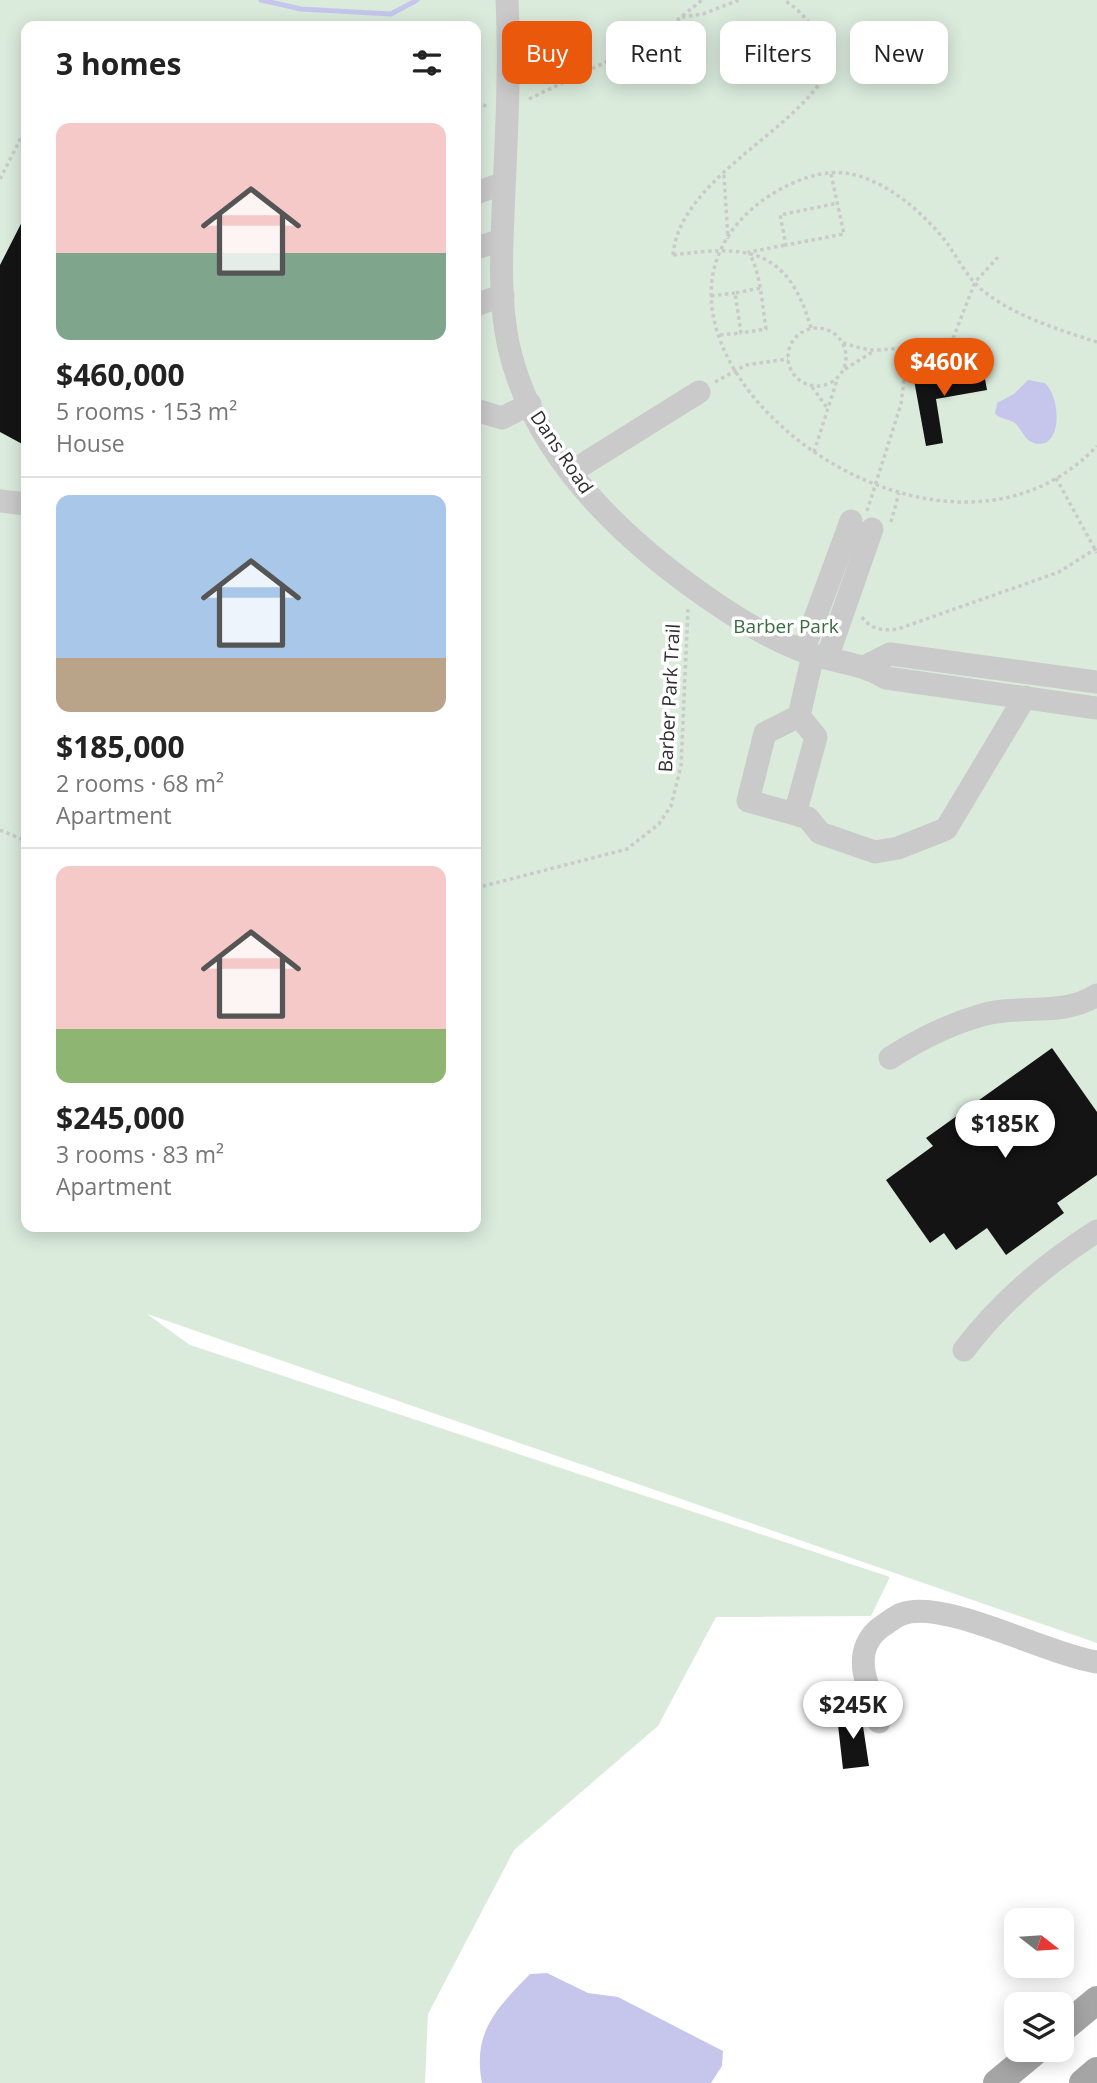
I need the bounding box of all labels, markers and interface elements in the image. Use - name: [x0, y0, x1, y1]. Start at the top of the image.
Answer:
- chip: Buy: [502, 21, 592, 84]
- chip: Rent: [606, 21, 706, 84]
- chip: Filters: [720, 21, 836, 84]
- chip: New: [850, 21, 948, 84]
- text: 3 homes: [56, 43, 181, 84]
- icon: filters: [408, 44, 446, 82]
- icon: home: [188, 168, 314, 294]
- pin: $460K: [895, 338, 993, 398]
- text: $460K: [910, 345, 978, 377]
- text: $460,000: [56, 354, 185, 395]
- text: 5 rooms · 153 m²: [56, 395, 237, 427]
- street label: Dans Road: [525, 405, 599, 499]
- text: House: [56, 427, 125, 459]
- icon: home: [188, 540, 314, 666]
- park label: Barber Park: [733, 613, 839, 639]
- street label: Barber Park Trail: [652, 623, 686, 773]
- text: $185,000: [56, 726, 185, 767]
- text: 2 rooms · 68 m²: [56, 767, 224, 799]
- text: Apartment: [56, 799, 172, 831]
- icon: home: [188, 911, 314, 1037]
- text: $245,000: [56, 1097, 185, 1138]
- pin: $185K: [956, 1100, 1054, 1160]
- text: $185K: [971, 1107, 1039, 1139]
- text: 3 rooms · 83 m²: [56, 1138, 224, 1170]
- text: Apartment: [56, 1170, 172, 1202]
- pin: $245K: [804, 1682, 902, 1741]
- text: $245K: [819, 1688, 887, 1720]
- north arrow: [1004, 1908, 1074, 1978]
- map controls: [1004, 1908, 1074, 2062]
- button: layers: [1004, 1992, 1074, 2062]

